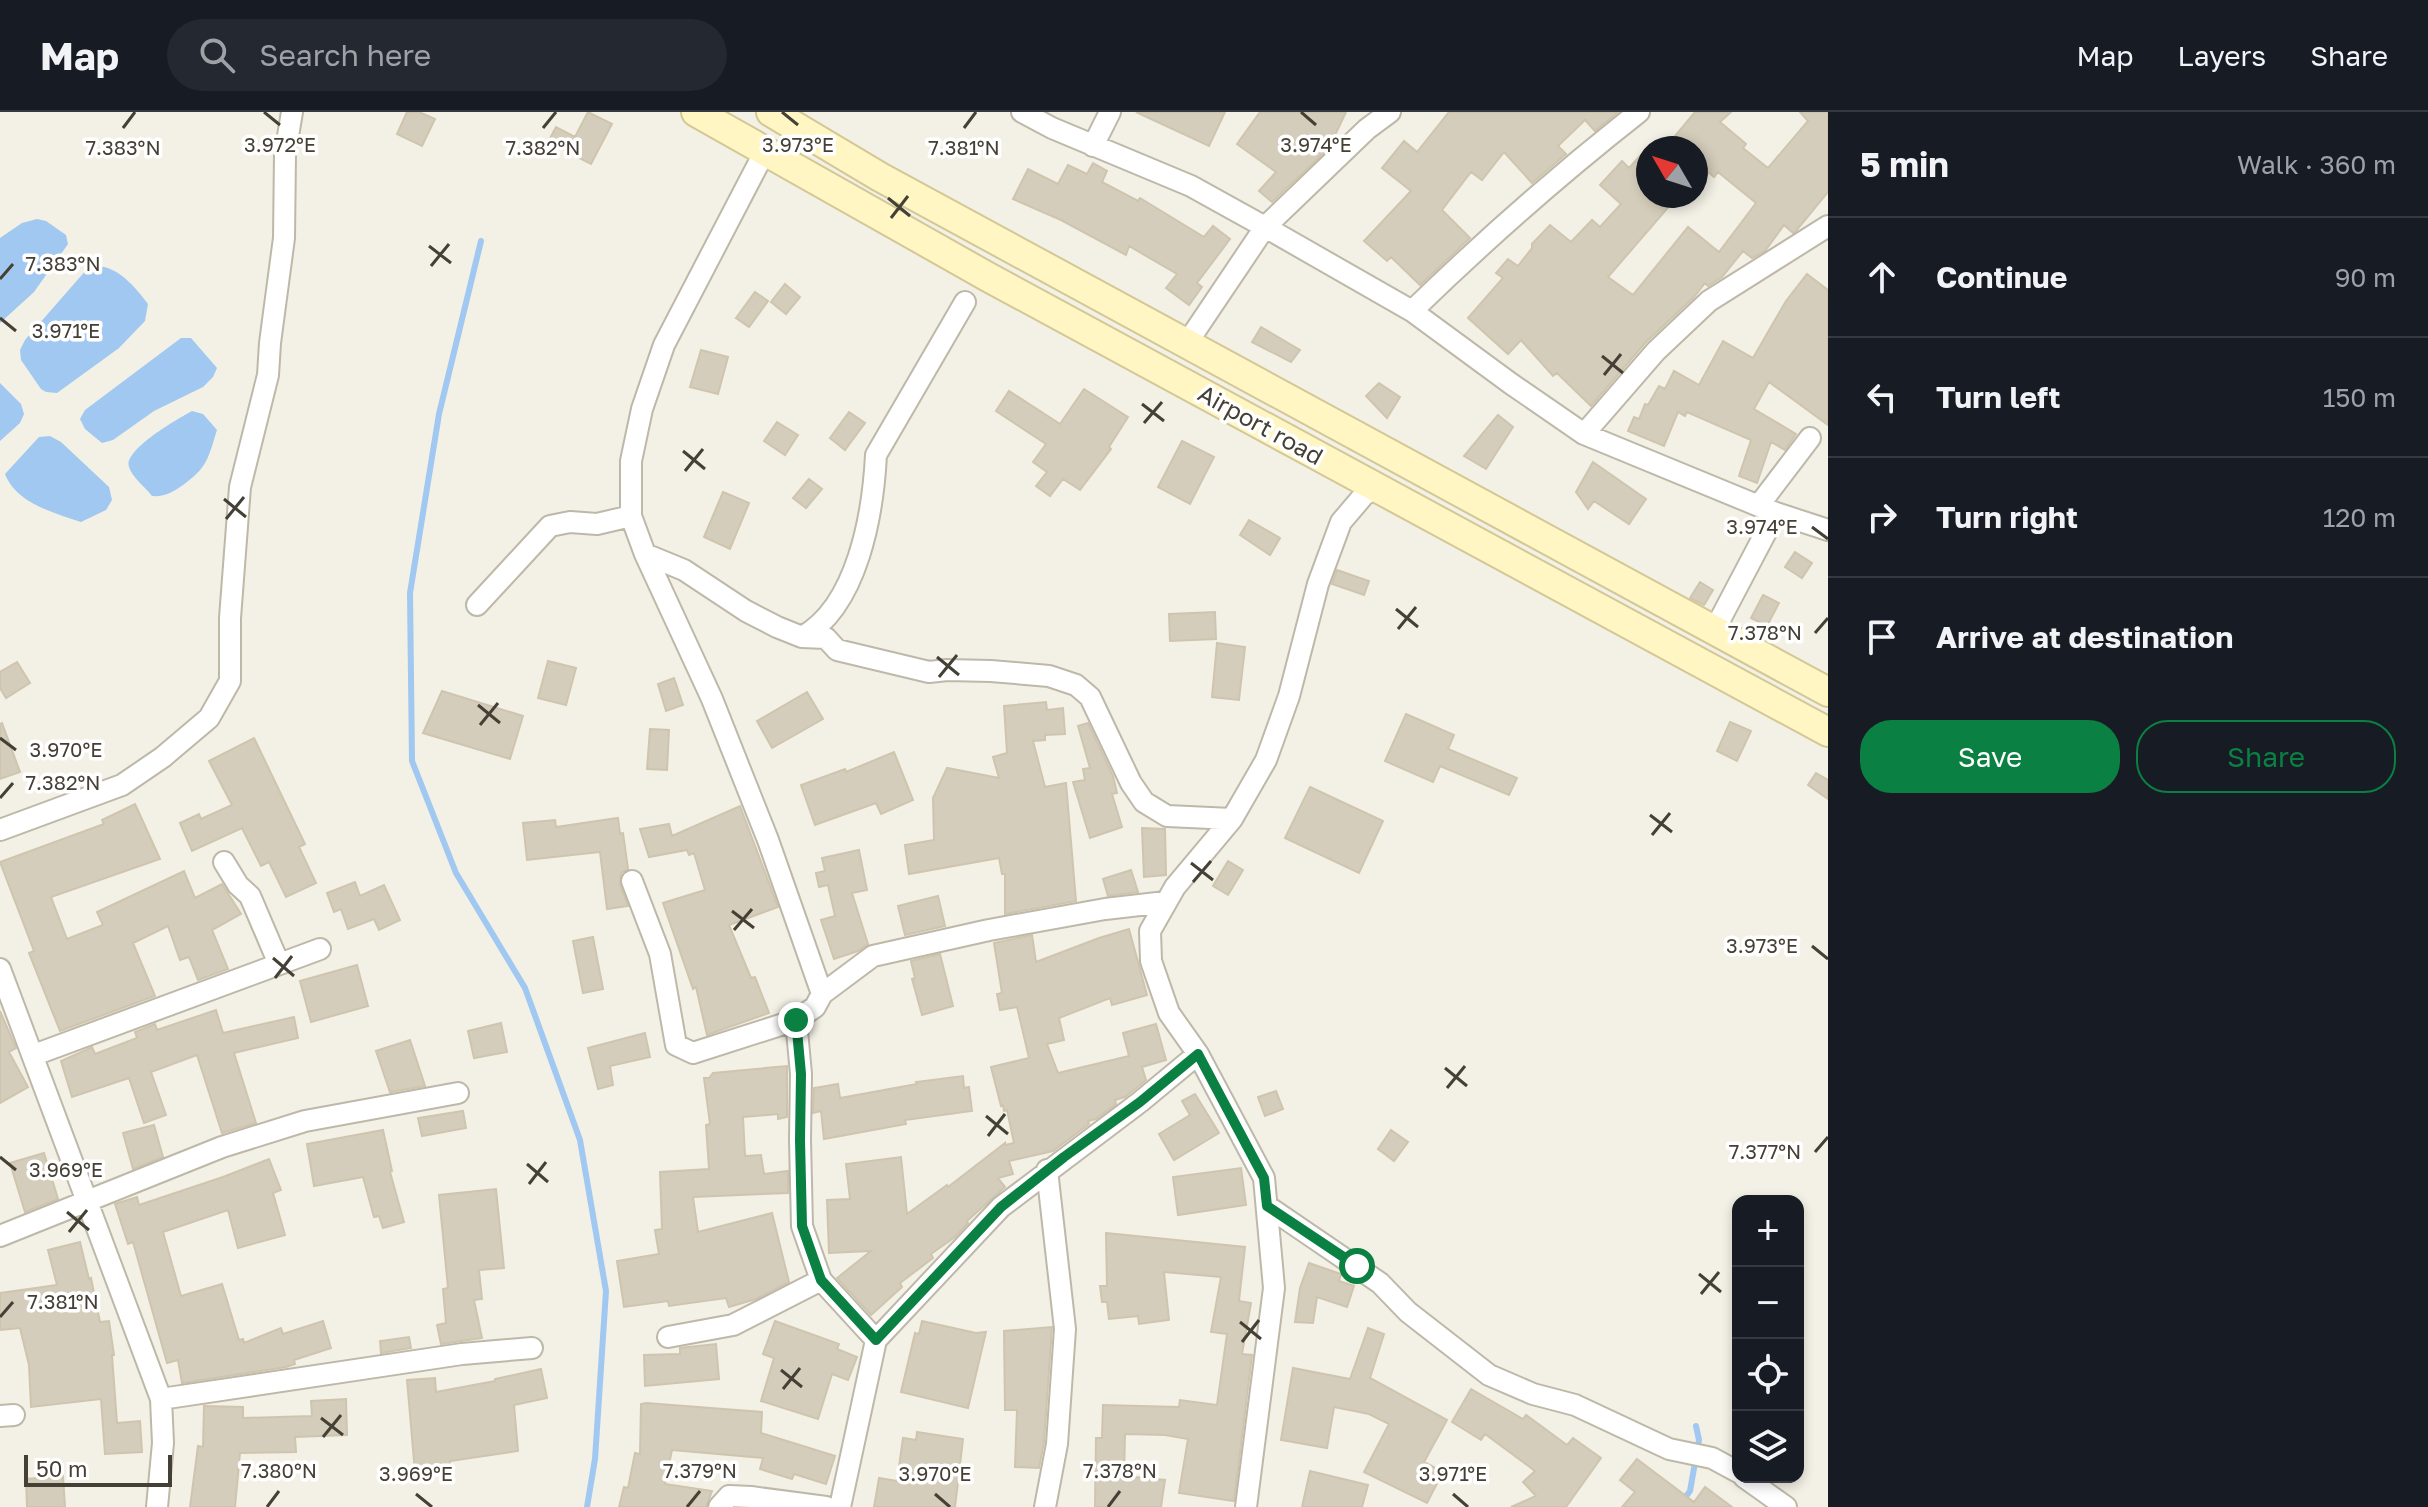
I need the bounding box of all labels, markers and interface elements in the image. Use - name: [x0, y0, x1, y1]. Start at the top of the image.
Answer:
- search box: [167, 19, 727, 91]
- text: Map: [40, 33, 119, 78]
- icon: search: [195, 33, 239, 77]
- text: Search here: [259, 37, 431, 73]
- text: Map: [2076, 39, 2134, 72]
- text: Layers: [2178, 39, 2266, 72]
- text: Share: [2310, 39, 2388, 72]
- text: 3.972°E: [244, 132, 316, 156]
- text: 3.973°E: [762, 132, 834, 156]
- text: 3.974°E: [1280, 132, 1352, 156]
- text: 7.383°N: [85, 135, 161, 159]
- text: 7.382°N: [505, 135, 581, 159]
- text: 7.381°N: [928, 135, 1000, 159]
- north arrow: [1636, 136, 1708, 208]
- text: 5 min: [1860, 144, 1949, 184]
- text: Walk · 360 m: [2237, 149, 2396, 180]
- text: 7.383°N: [25, 251, 101, 275]
- icon: ahead: [1860, 255, 1904, 299]
- text: Continue: [1936, 259, 2067, 295]
- text: 90 m: [2335, 262, 2396, 293]
- text: 3.971°E: [32, 318, 100, 342]
- icon: left: [1860, 375, 1904, 419]
- street label: Airport road: [1193, 378, 1329, 470]
- text: Turn left: [1936, 379, 2061, 415]
- text: 150 m: [2323, 382, 2396, 413]
- icon: right: [1860, 495, 1904, 539]
- text: Turn right: [1936, 499, 2078, 535]
- text: 120 m: [2323, 502, 2396, 533]
- text: 3.974°E: [1726, 514, 1798, 538]
- icon: arrive: [1860, 615, 1904, 659]
- text: Arrive at destination: [1936, 619, 2233, 655]
- text: 7.378°N: [1728, 620, 1802, 644]
- button: Save: [1860, 720, 2120, 793]
- button: Share: [2136, 720, 2396, 793]
- text: 3.970°E: [30, 737, 102, 761]
- text: 7.382°N: [25, 770, 101, 794]
- text: 3.973°E: [1726, 933, 1798, 957]
- route end: [778, 1002, 814, 1038]
- text: 7.377°N: [1729, 1139, 1801, 1163]
- text: 3.969°E: [29, 1157, 103, 1181]
- map controls: [1732, 1195, 1804, 1483]
- button: +: [1732, 1195, 1804, 1267]
- route start: [1339, 1248, 1375, 1284]
- button: −: [1732, 1267, 1804, 1339]
- text: 7.381°N: [27, 1289, 99, 1313]
- button: locate: [1732, 1339, 1804, 1411]
- button: layers: [1732, 1411, 1804, 1483]
- scale bar: [24, 1451, 172, 1487]
- text: 50 m: [36, 1455, 87, 1482]
- text: 7.380°N: [241, 1458, 317, 1482]
- text: 7.379°N: [663, 1458, 737, 1482]
- text: 7.378°N: [1083, 1458, 1157, 1482]
- text: 3.969°E: [379, 1461, 453, 1485]
- text: 3.970°E: [899, 1461, 971, 1485]
- text: 3.971°E: [1419, 1461, 1487, 1485]

